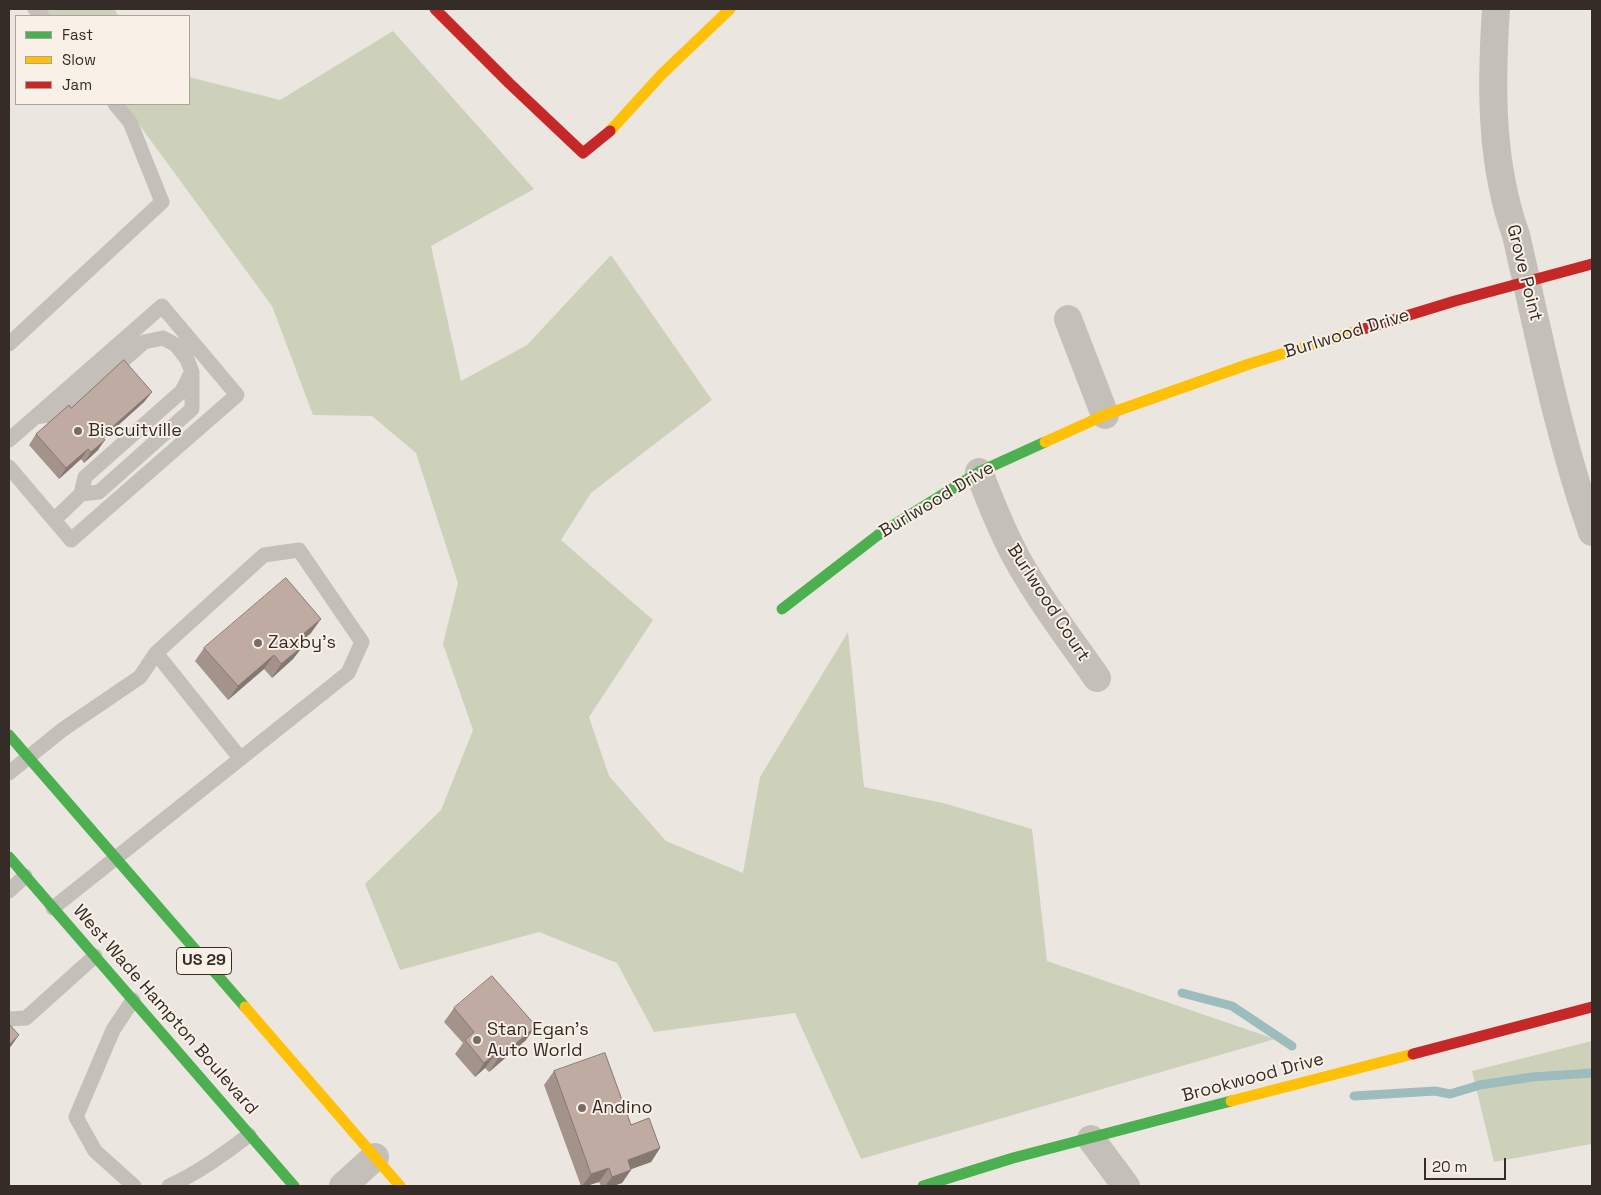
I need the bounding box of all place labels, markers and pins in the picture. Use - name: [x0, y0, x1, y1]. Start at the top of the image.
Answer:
- place label: Biscuitville: [88, 420, 182, 442]
- marker: Biscuitville: [72, 425, 84, 437]
- place label: Zaxby's: [268, 632, 336, 654]
- marker: Zaxby's: [252, 637, 264, 649]
- place label: Stan Egan's Auto World: [487, 1019, 589, 1062]
- marker: Stan Egan's Auto World: [471, 1034, 483, 1046]
- place label: Andino: [592, 1097, 653, 1119]
- marker: Andino: [576, 1102, 588, 1114]

